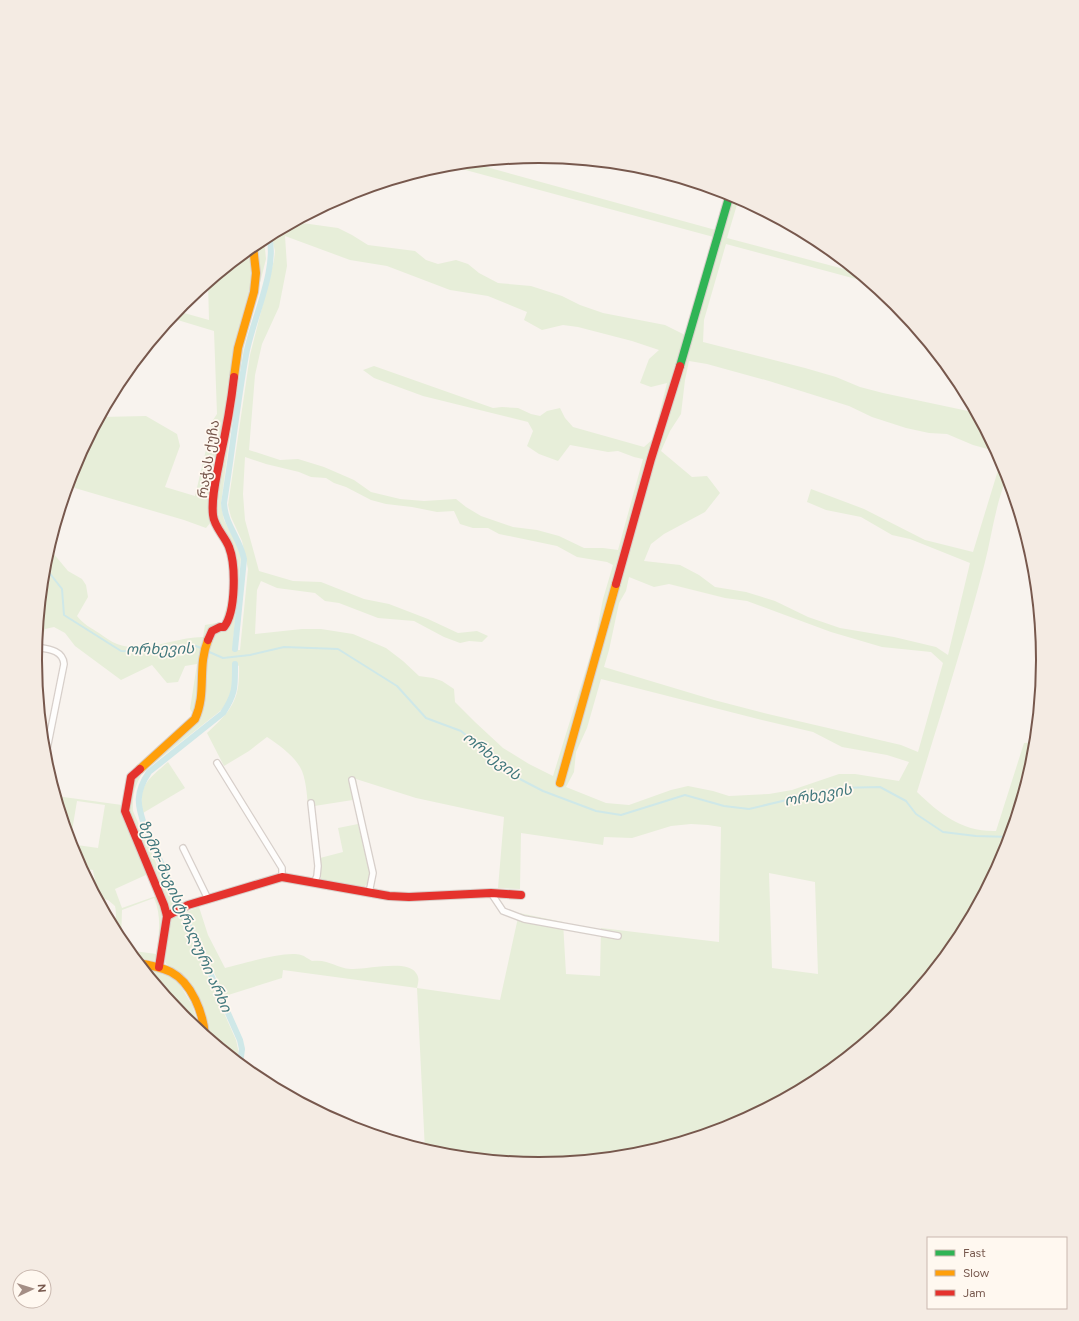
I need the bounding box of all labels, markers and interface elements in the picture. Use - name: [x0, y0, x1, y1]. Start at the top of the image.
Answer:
- street label: რაჭას ქუჩა: [194, 419, 223, 499]
- water label: ორხევის: [126, 639, 195, 659]
- water label: ორხევის: [460, 728, 525, 785]
- water label: ორხევის: [783, 780, 854, 810]
- water label: ზემო-მაგისტრალური არხი: [134, 817, 236, 1016]
- legend: [927, 1237, 1067, 1309]
- text: Fast: [963, 1246, 986, 1260]
- text: Slow: [963, 1266, 990, 1280]
- north arrow: [12, 1269, 52, 1309]
- text: N: [35, 1284, 48, 1293]
- text: Jam: [963, 1286, 986, 1300]

